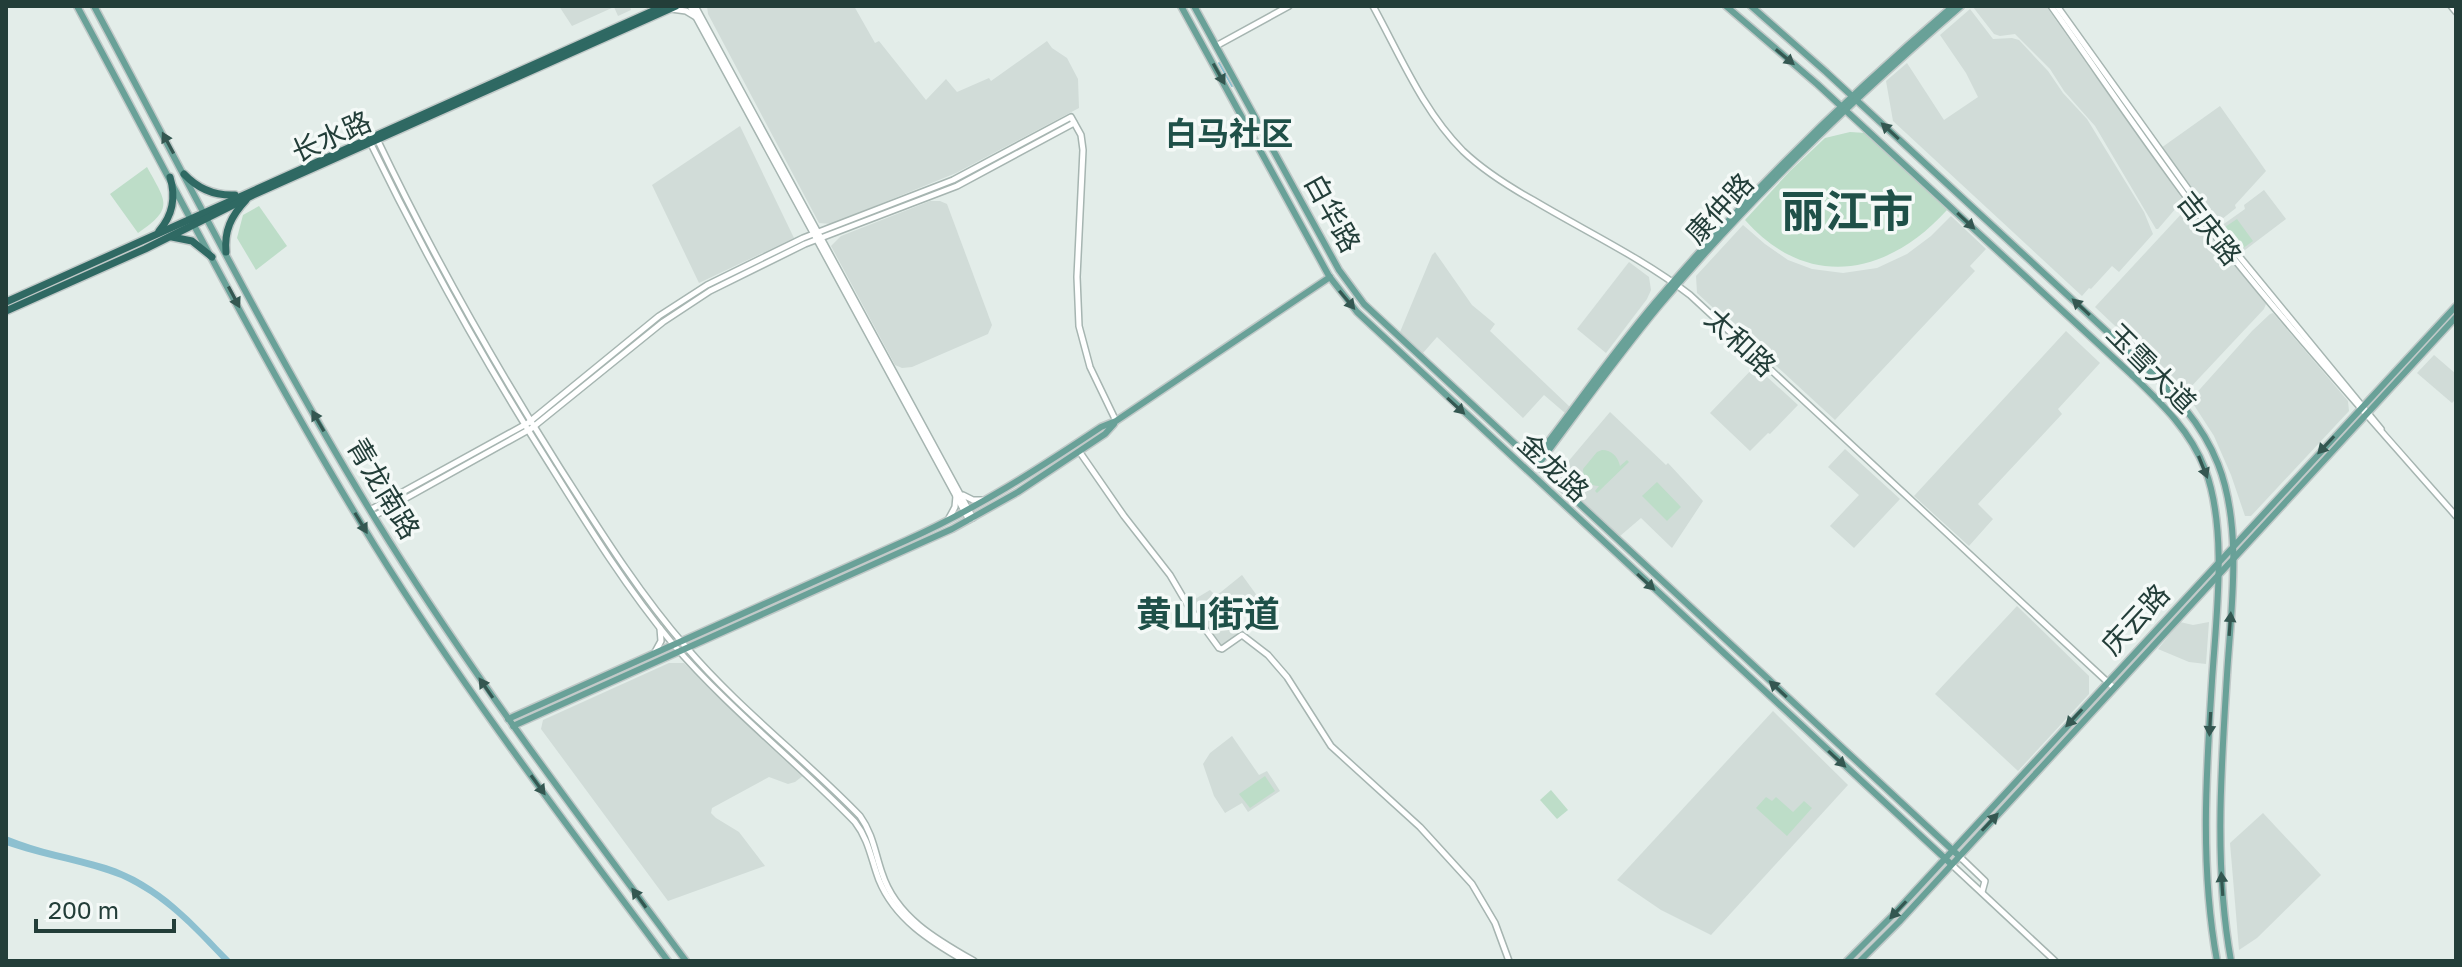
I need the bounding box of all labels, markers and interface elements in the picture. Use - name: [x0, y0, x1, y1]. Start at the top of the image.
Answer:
- one-way arrow: [1775, 48, 1795, 65]
- one-way arrow: [1212, 63, 1226, 85]
- street label: 长水路: [286, 104, 376, 168]
- district label: 白马社区: [1165, 114, 1293, 152]
- one-way arrow: [1881, 122, 1900, 140]
- one-way arrow: [161, 132, 175, 154]
- street label: 康仲路: [1678, 166, 1760, 250]
- street label: 白华路: [1298, 168, 1368, 258]
- district label: 丽江市: [1781, 184, 1913, 237]
- street label: 吉庆路: [2171, 185, 2249, 271]
- one-way arrow: [1956, 211, 1975, 229]
- one-way arrow: [227, 285, 240, 308]
- one-way arrow: [1338, 290, 1355, 310]
- one-way arrow: [2072, 299, 2091, 317]
- street label: 太和路: [1699, 301, 1783, 383]
- street label: 玉雪大道: [2101, 317, 2203, 419]
- one-way arrow: [1446, 396, 1465, 414]
- one-way arrow: [311, 409, 325, 432]
- street label: 金龙路: [1512, 426, 1596, 508]
- street label: 青龙南路: [341, 431, 427, 545]
- one-way arrow: [2318, 435, 2336, 454]
- one-way arrow: [2197, 455, 2210, 479]
- one-way arrow: [354, 512, 368, 534]
- one-way arrow: [1637, 573, 1656, 591]
- street label: 庆云路: [2094, 577, 2176, 661]
- district label: 黄山街道: [1136, 592, 1280, 635]
- one-way arrow: [2224, 611, 2237, 636]
- one-way arrow: [479, 678, 494, 699]
- one-way arrow: [1769, 681, 1788, 699]
- one-way arrow: [2065, 708, 2083, 727]
- one-way arrow: [2203, 712, 2216, 737]
- one-way arrow: [1828, 749, 1847, 767]
- one-way arrow: [530, 774, 546, 796]
- one-way arrow: [1981, 813, 1998, 833]
- one-way arrow: [2215, 871, 2228, 896]
- scale bar: [36, 883, 174, 933]
- one-way arrow: [632, 888, 648, 909]
- text: 200 m: [48, 895, 119, 924]
- one-way arrow: [1889, 900, 1907, 919]

